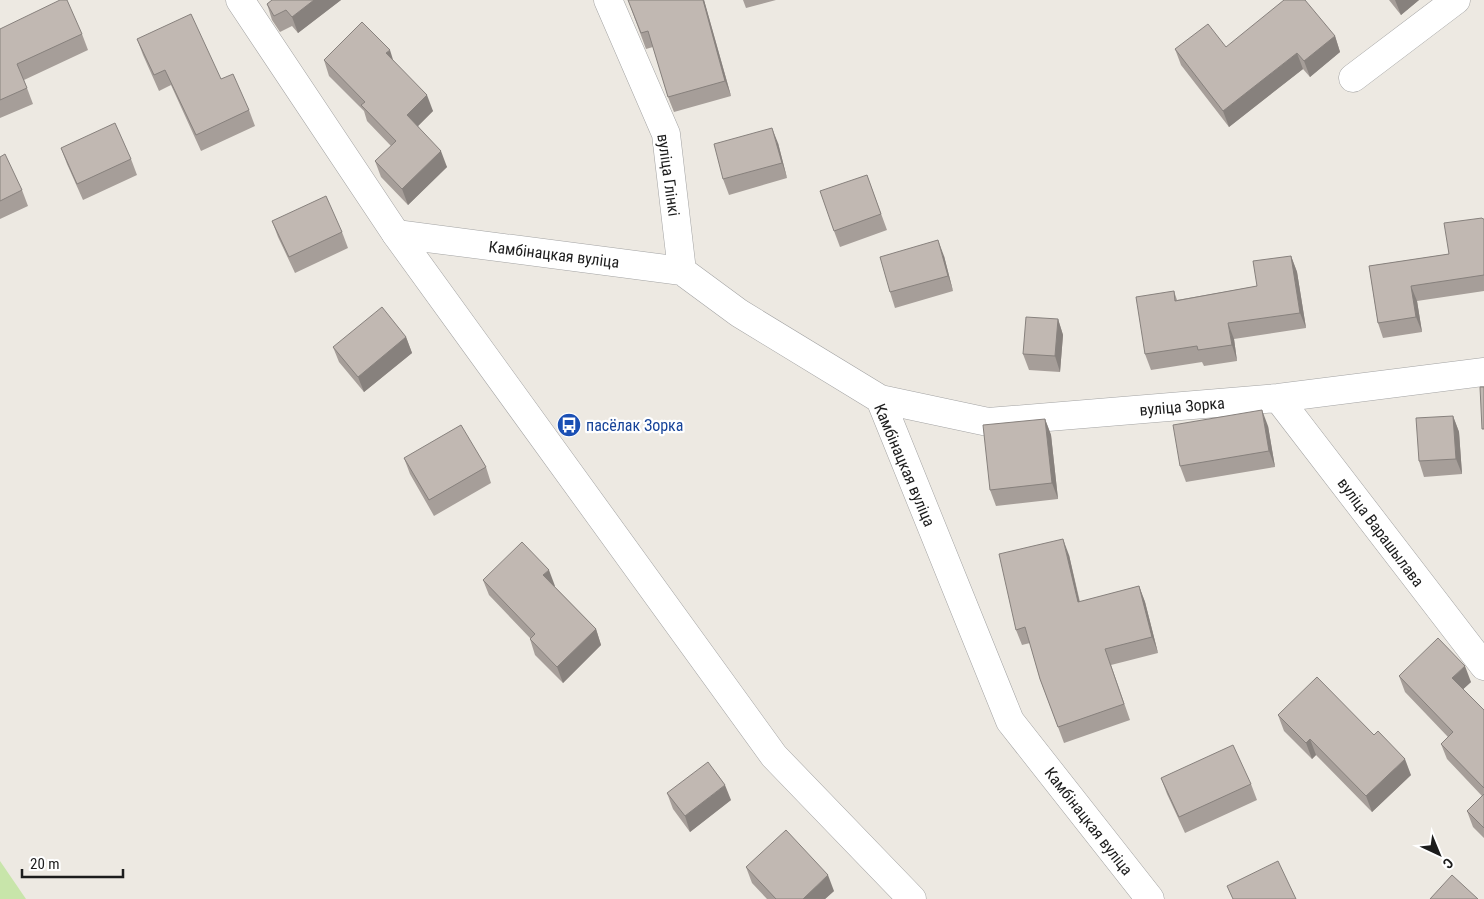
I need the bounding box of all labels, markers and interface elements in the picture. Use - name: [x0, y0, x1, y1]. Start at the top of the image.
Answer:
- street label: вуліца Глінкі: [653, 133, 684, 218]
- street label: Камбінацкая вуліца: [487, 237, 620, 272]
- street label: вуліца Зорка: [1139, 393, 1225, 420]
- street label: Камбінацкая вуліца: [870, 401, 939, 529]
- bus stop icon: пасёлак Зорка: [556, 412, 582, 438]
- place label: пасёлак Зорка: [586, 416, 683, 435]
- street label: вуліца Варашылава: [1333, 474, 1428, 591]
- street label: Камбінацкая вуліца: [1041, 764, 1137, 879]
- north arrow: [1414, 829, 1464, 879]
- scale bar: [22, 846, 124, 878]
- text: 20 m: [30, 855, 60, 873]
- text: С: [1440, 855, 1456, 872]

